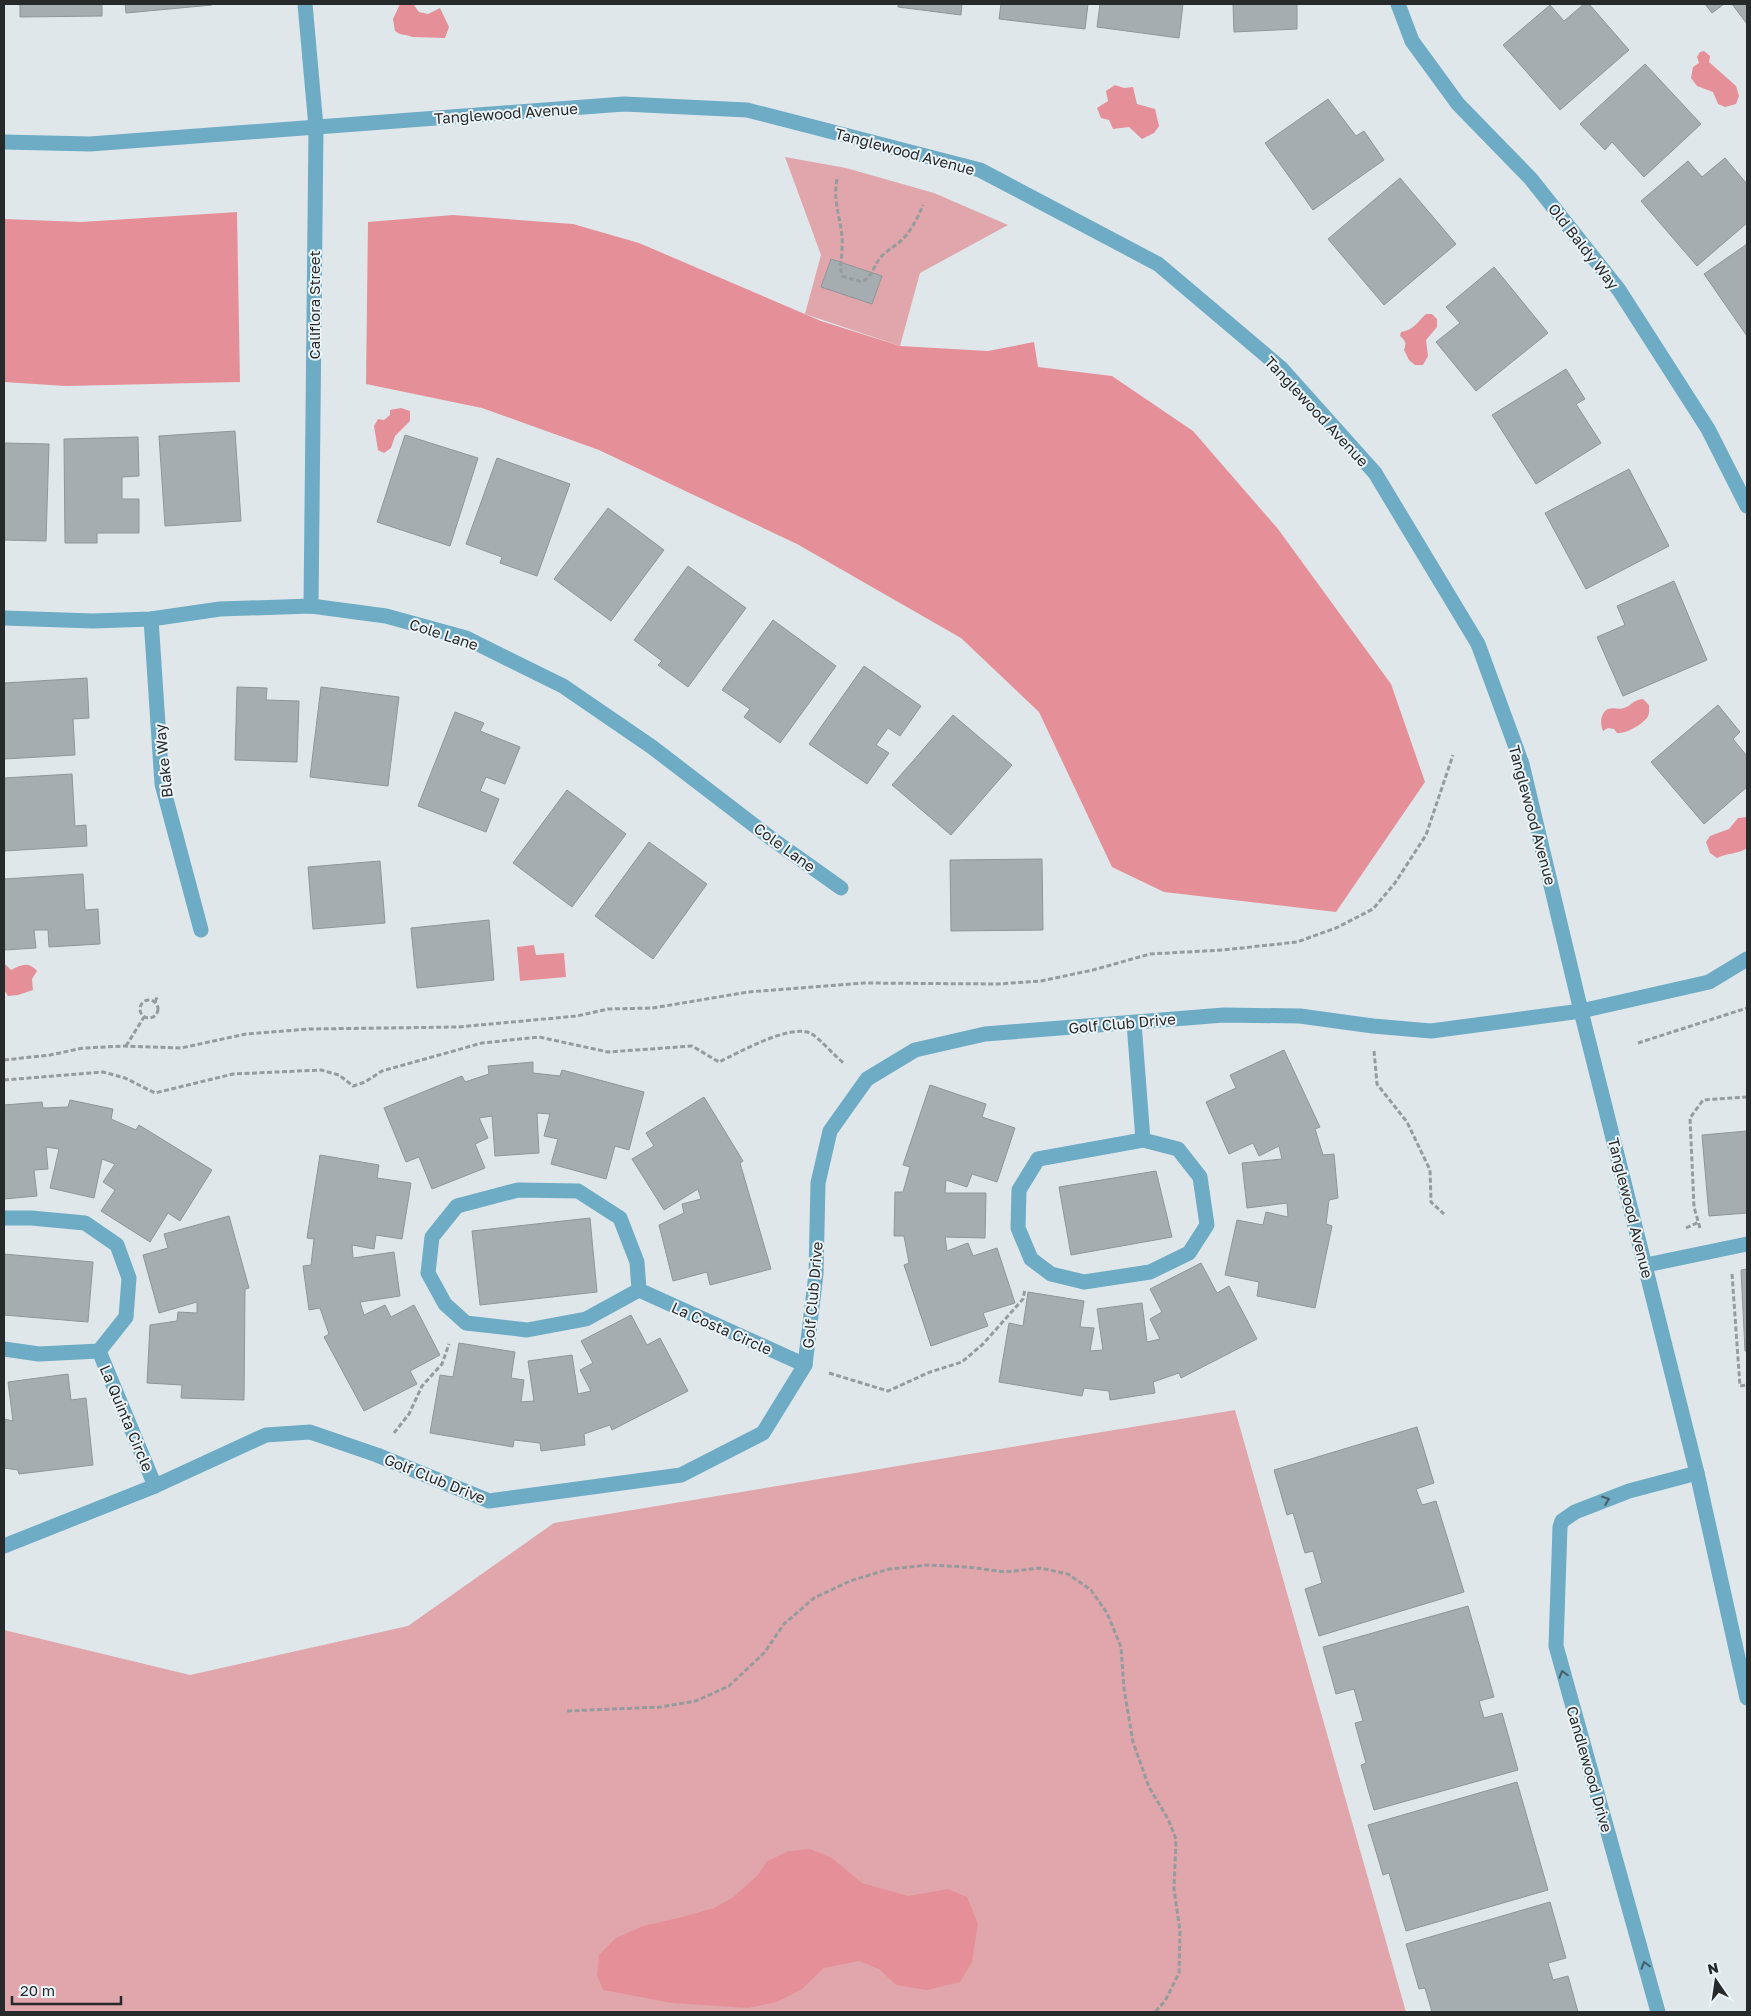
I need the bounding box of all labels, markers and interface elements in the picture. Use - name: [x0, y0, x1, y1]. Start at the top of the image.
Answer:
- street label: Tanglewood Avenue: [434, 99, 579, 127]
- street label: Tanglewood Avenue: [833, 124, 977, 178]
- street label: Old Baldy Way: [1545, 200, 1623, 293]
- street label: Califlora Street: [305, 251, 323, 359]
- street label: Tanglewood Avenue: [1261, 352, 1373, 470]
- street label: Cole Lane: [407, 614, 481, 654]
- street label: Blake Way: [150, 723, 176, 799]
- street label: Tanglewood Avenue: [1506, 743, 1560, 887]
- street label: Cole Lane: [751, 819, 819, 875]
- street label: Golf Club Drive: [1068, 1009, 1177, 1037]
- street label: Tanglewood Avenue: [1605, 1136, 1657, 1280]
- street label: Golf Club Drive: [798, 1240, 826, 1349]
- street label: La Costa Circle: [669, 1298, 775, 1358]
- street label: La Quinta Circle: [96, 1362, 158, 1474]
- street label: Golf Club Drive: [382, 1450, 488, 1507]
- one-way arrow: [1601, 1496, 1609, 1506]
- one-way arrow: [1559, 1670, 1569, 1679]
- street label: Candlewood Drive: [1563, 1704, 1617, 1834]
- north arrow: [1691, 1956, 1741, 2006]
- text: N: [1706, 1958, 1720, 1977]
- one-way arrow: [1640, 1962, 1650, 1970]
- scale bar: [12, 1974, 121, 2006]
- text: 20 m: [20, 1981, 55, 1999]

